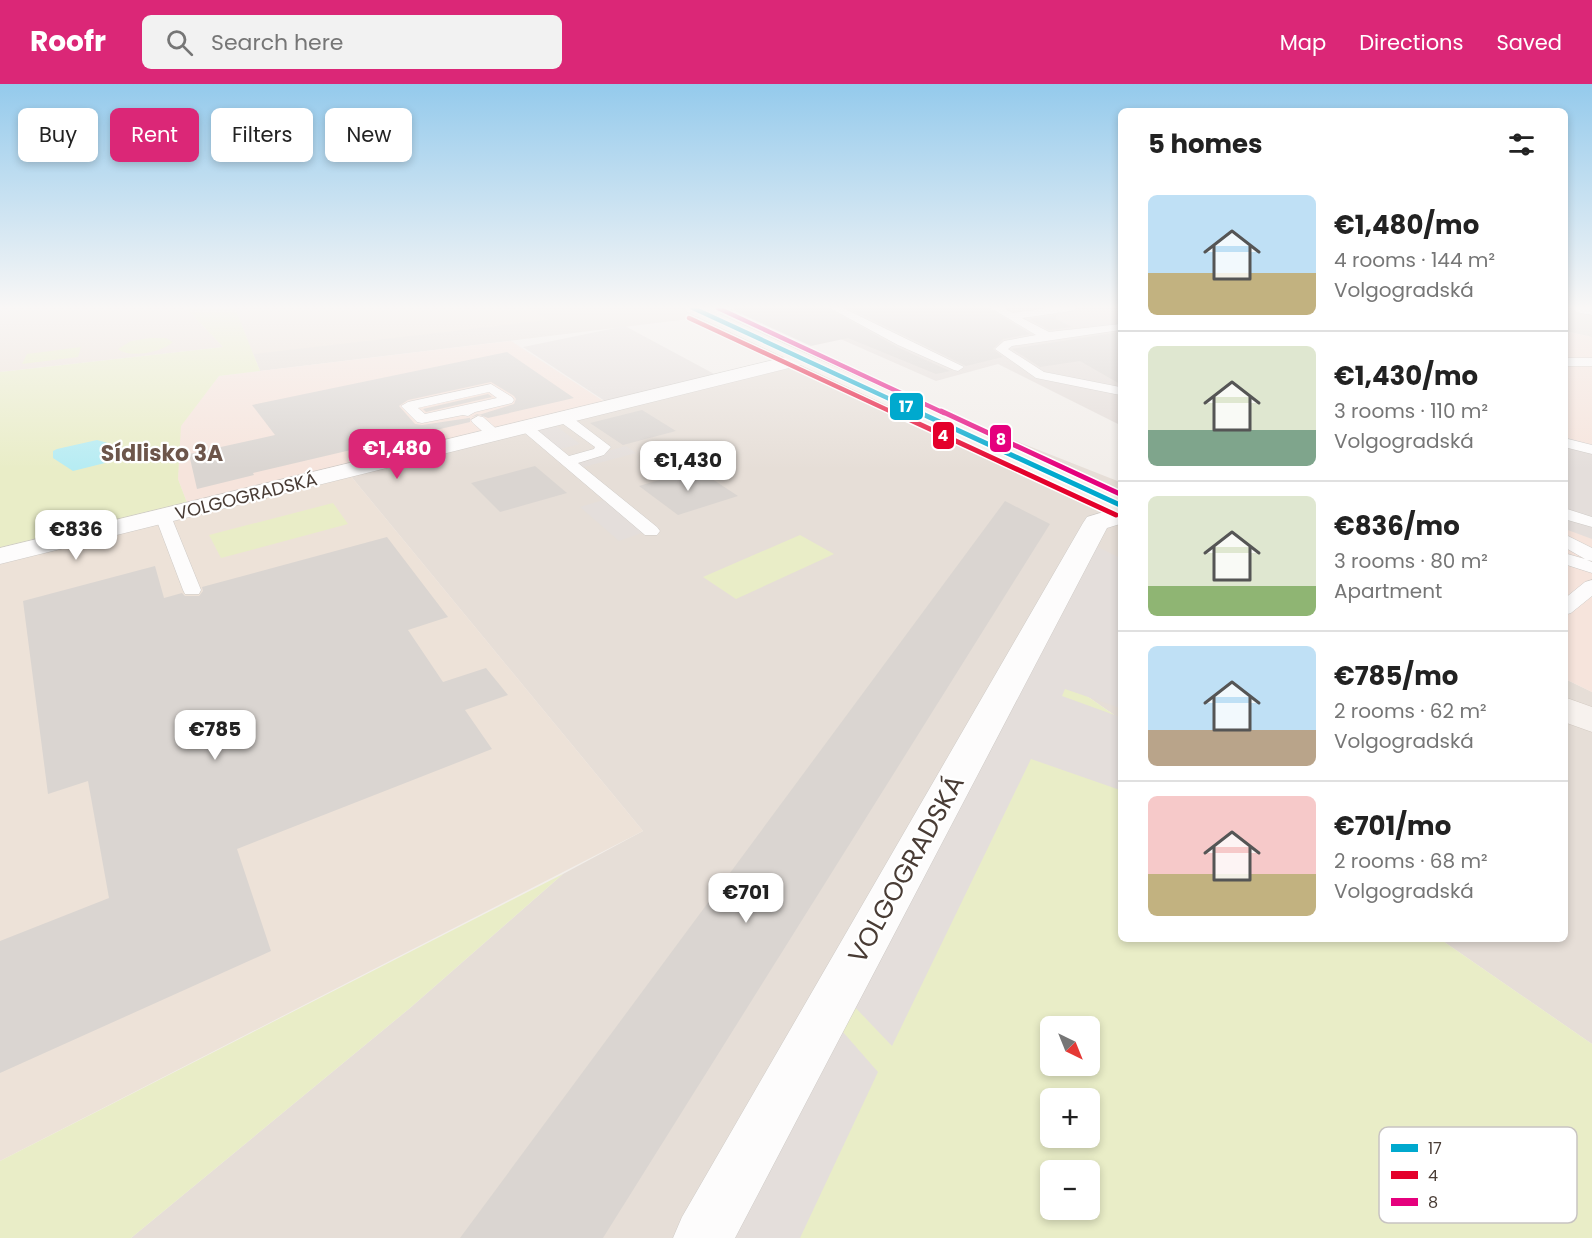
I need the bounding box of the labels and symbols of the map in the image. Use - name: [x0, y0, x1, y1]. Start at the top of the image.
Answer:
- line badge: 17: [889, 392, 924, 421]
- text: 17: [899, 395, 914, 418]
- line badge: 4: [932, 421, 955, 450]
- text: 4: [938, 424, 949, 447]
- line badge: 8: [989, 424, 1012, 453]
- text: 8: [996, 428, 1006, 451]
- pin: €1,480: [348, 429, 446, 480]
- district label: Sídlisko 3A: [101, 438, 223, 469]
- pin: €1,430: [639, 441, 737, 492]
- street label: VOLGOGRADSKÁ: [172, 466, 320, 526]
- pin: €836: [40, 510, 112, 561]
- pin: €785: [179, 710, 251, 761]
- street label: VOLGOGRADSKÁ: [839, 768, 973, 970]
- pin: €701: [710, 873, 782, 924]
- north arrow: [1040, 1016, 1100, 1076]
- legend: [1379, 1127, 1577, 1223]
- text: 17: [1428, 1137, 1442, 1160]
- text: 4: [1428, 1164, 1438, 1187]
- text: 8: [1428, 1191, 1438, 1214]

